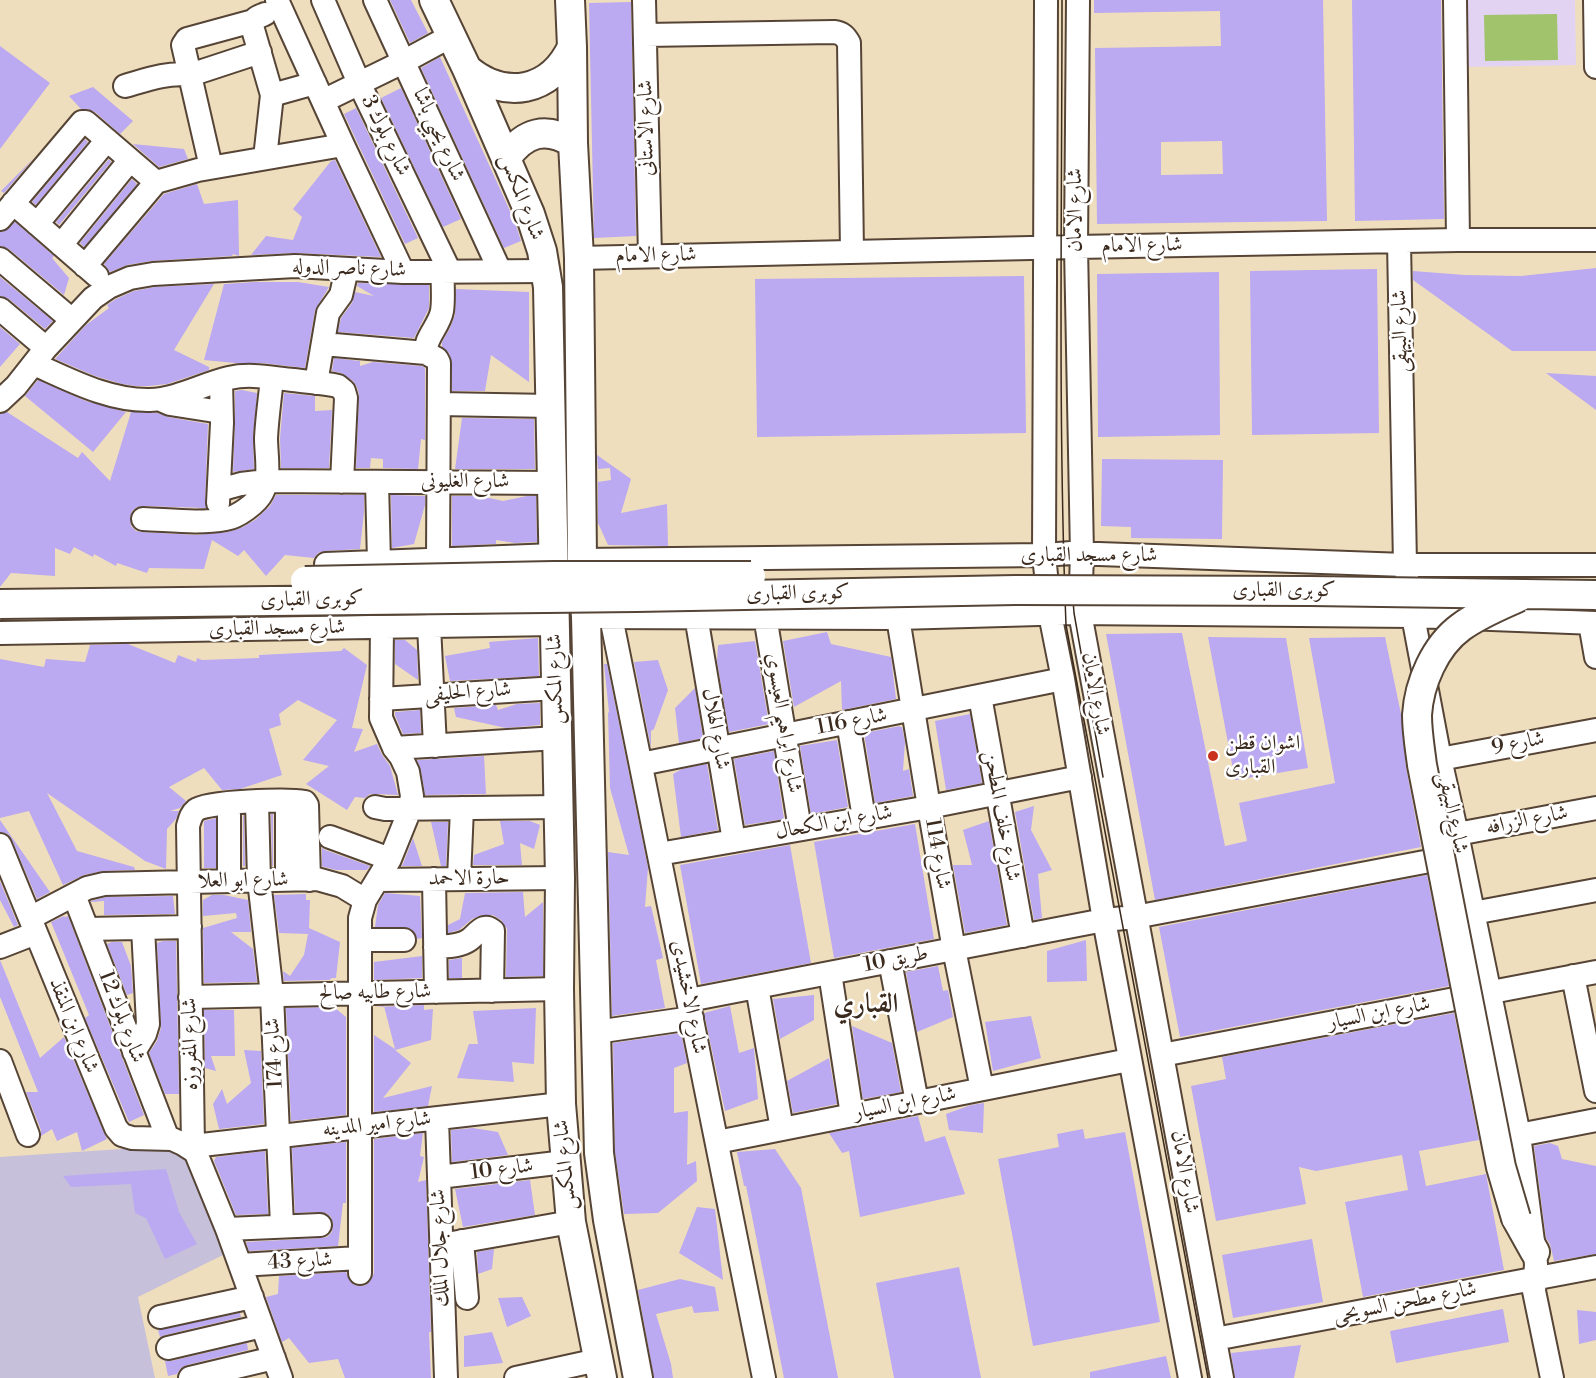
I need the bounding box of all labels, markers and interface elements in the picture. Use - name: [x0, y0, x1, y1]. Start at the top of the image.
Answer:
- street label: شارع الاستانى: [634, 80, 660, 176]
- street label: شارع يحيي باشا: [406, 84, 470, 186]
- street label: شارع بلوك 3: [355, 92, 415, 180]
- street label: شارع المكس: [493, 150, 549, 244]
- street label: شارع الامان: [1063, 168, 1089, 252]
- street label: شارع الامام: [1101, 233, 1183, 259]
- street label: شارع الامام: [615, 243, 697, 269]
- street label: شارع ناصر الدوله: [291, 254, 407, 284]
- street label: شارع البيهقى: [1388, 289, 1414, 373]
- street label: شارع الغليونى: [421, 469, 509, 495]
- street label: شارع مسجد القبارى: [1021, 543, 1157, 569]
- street label: كوبرى القبارى: [1232, 578, 1336, 604]
- street label: كوبرى القبارى: [746, 580, 850, 608]
- street label: كوبرى القبارى: [260, 586, 364, 614]
- street label: شارع مسجد القبارى: [208, 615, 346, 643]
- street label: شارع المكس: [543, 633, 569, 725]
- street label: شارع ابراهيم العيسوي: [759, 651, 807, 795]
- street label: شارع الامان: [1075, 651, 1115, 737]
- street label: شارع الحليفى: [424, 677, 512, 709]
- street label: شارع الهلال: [695, 686, 735, 772]
- street label: شارع 116: [814, 703, 890, 741]
- street label: شارع 9: [1489, 727, 1547, 761]
- place label: اشوان قطن القبارى: [1225, 731, 1300, 781]
- street label: شارع خلف المطحن: [977, 749, 1025, 883]
- marker: اشوان قطن القبارى: [1206, 749, 1220, 763]
- street label: شارع البيهقى: [1431, 770, 1473, 856]
- street label: شارع ابن الكحال: [773, 800, 895, 846]
- street label: شارع الزرافه: [1484, 801, 1570, 841]
- street label: شارع 114: [918, 817, 956, 891]
- street label: حارة الاحمد: [428, 866, 510, 892]
- street label: شارع ابو العلا: [197, 868, 289, 894]
- street label: شارع الاخشيدى: [665, 938, 711, 1056]
- street label: طريق 10: [862, 941, 930, 979]
- street label: شارع بلوك 12: [92, 968, 150, 1066]
- street label: شارع ابن المنقذ: [43, 975, 103, 1077]
- street label: شارع طابيه صالح: [318, 979, 432, 1007]
- district label: القباري: [834, 990, 898, 1022]
- street label: شارع ابن السيار: [1326, 992, 1432, 1036]
- street label: شارع المفروزه: [178, 998, 204, 1090]
- street label: شارع 174: [261, 1017, 289, 1089]
- street label: شارع ابن السيار: [852, 1082, 958, 1126]
- street label: شارع امير المدينه: [322, 1107, 432, 1143]
- street label: شارع المكس: [549, 1119, 583, 1211]
- street label: شارع الامان: [1164, 1129, 1204, 1215]
- street label: شارع 10: [469, 1154, 535, 1186]
- street label: شارع جلال الملك: [426, 1188, 456, 1308]
- street label: شارع 43: [267, 1248, 333, 1276]
- street label: شارع مطحن السويحى: [1331, 1277, 1479, 1329]

